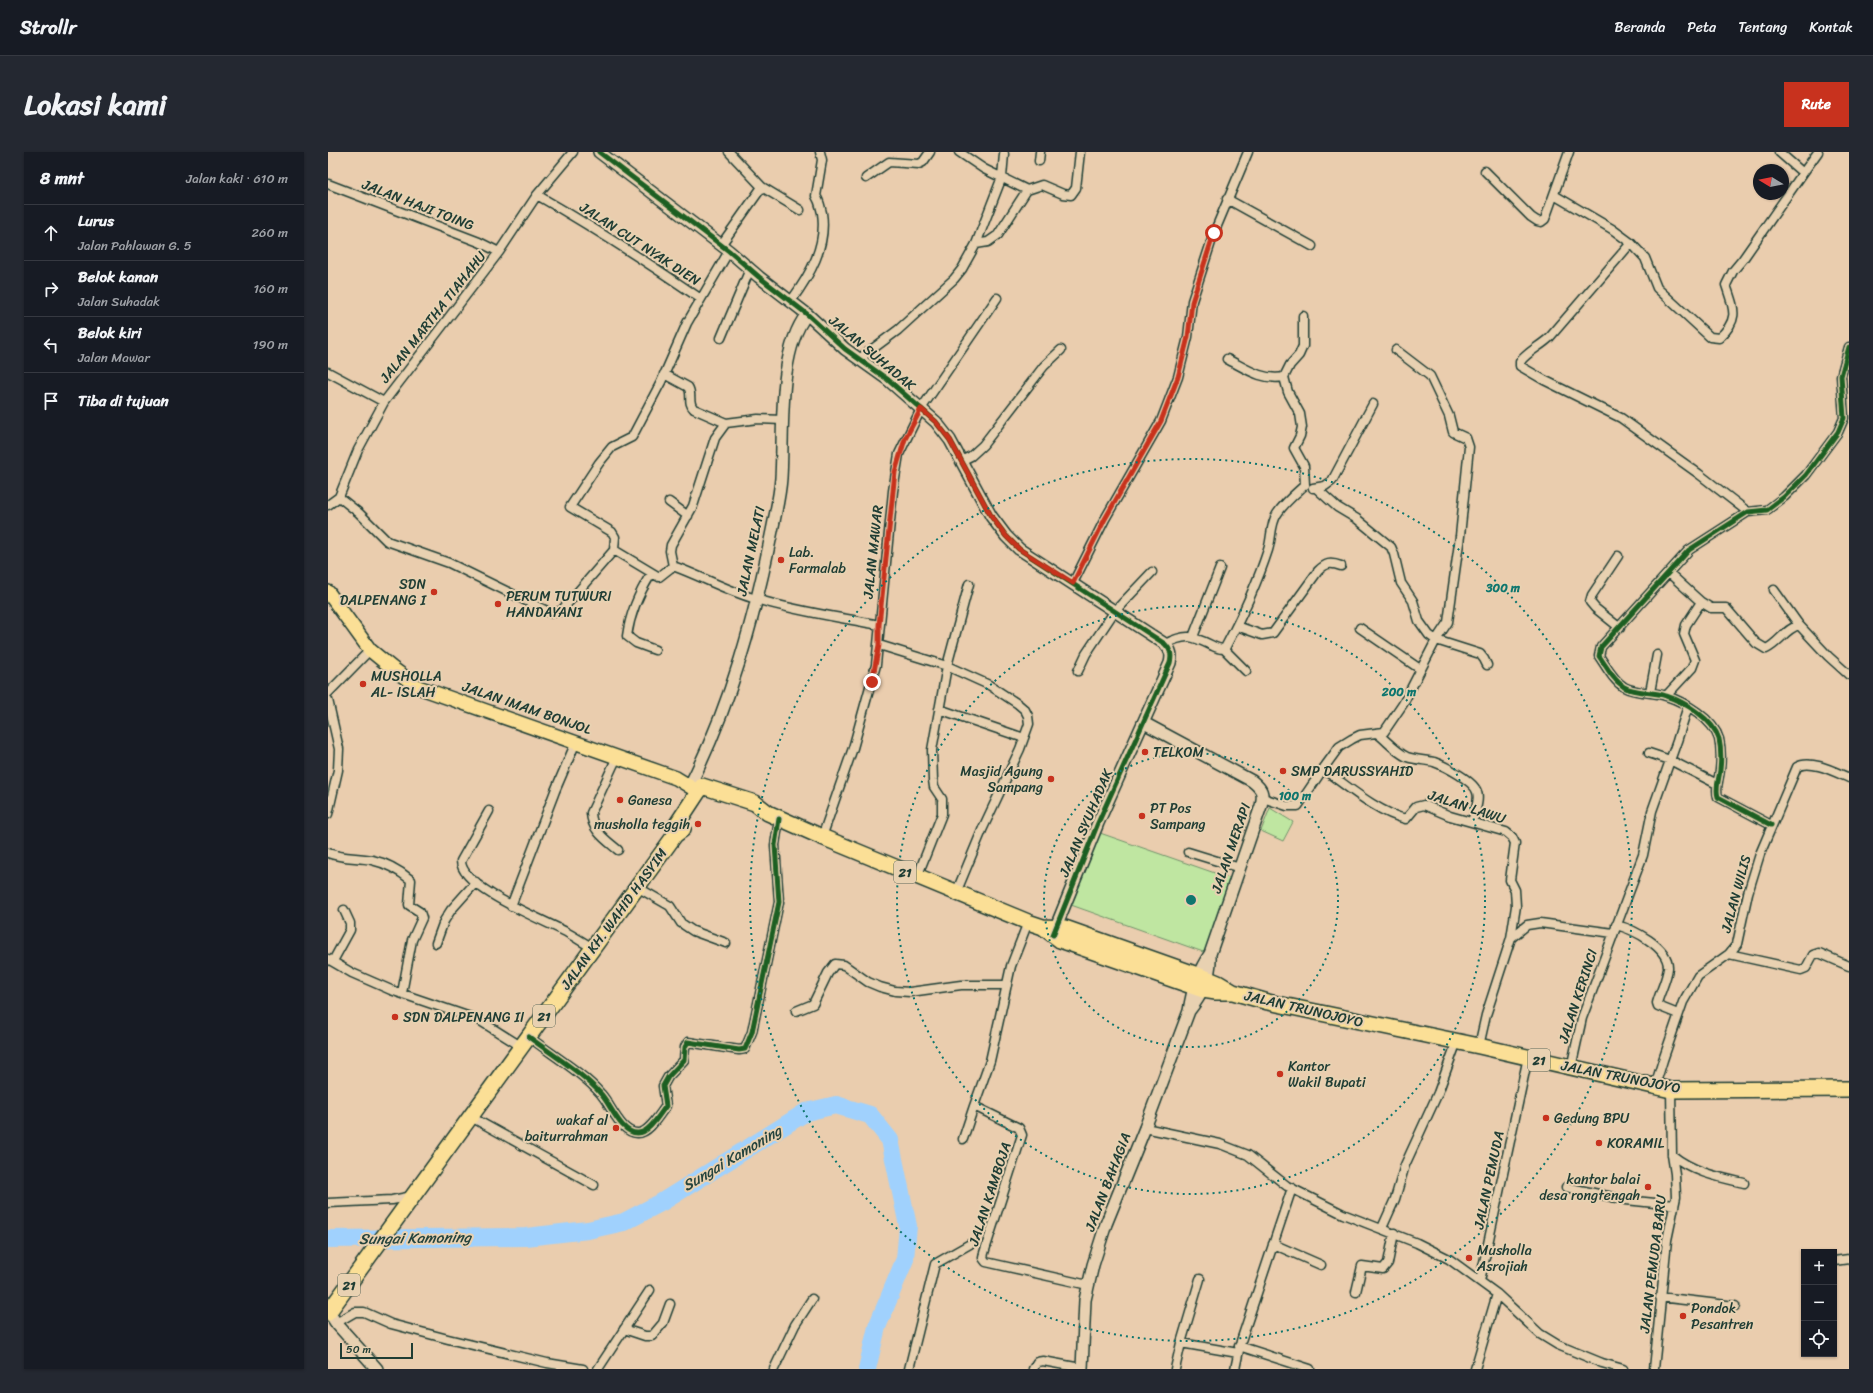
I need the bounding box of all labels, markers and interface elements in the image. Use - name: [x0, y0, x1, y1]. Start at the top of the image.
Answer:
- text: Strollr: [20, 11, 76, 44]
- text: Beranda: [1615, 15, 1665, 40]
- text: Peta: [1687, 15, 1716, 40]
- text: Tentang: [1738, 15, 1787, 40]
- text: Kontak: [1809, 15, 1853, 40]
- text: Lokasi kami: [24, 80, 166, 129]
- button: Rute: [1784, 82, 1849, 127]
- text: 8 mnt: [40, 163, 84, 193]
- north arrow: [1753, 164, 1789, 200]
- text: Jalan kaki · 610 m: [186, 167, 288, 190]
- street label: JALAN HAJI TOING: [357, 172, 478, 238]
- street label: JALAN CUT NYAK DIEN: [574, 195, 706, 293]
- text: Lurus: [78, 208, 114, 234]
- text: 260 m: [252, 221, 288, 244]
- icon: ahead: [40, 222, 62, 244]
- route start: [1205, 224, 1223, 242]
- text: Jalan Pahlawan G. 5: [78, 234, 192, 257]
- street label: JALAN MARTHA TIAHAHU: [373, 245, 493, 390]
- text: Belok kanan: [78, 264, 158, 290]
- text: 160 m: [253, 277, 288, 300]
- icon: right: [40, 278, 62, 300]
- text: Jalan Suhadak: [78, 290, 160, 313]
- street label: JALAN SUHADAK: [822, 308, 922, 398]
- text: Belok kiri: [78, 320, 141, 346]
- text: 190 m: [253, 333, 288, 356]
- icon: left: [40, 334, 62, 356]
- text: Jalan Mawar: [78, 346, 150, 369]
- text: Tiba di tujuan: [78, 388, 169, 414]
- icon: arrive: [40, 390, 62, 412]
- street label: JALAN MELATI: [729, 503, 773, 599]
- street label: JALAN MAWAR: [856, 504, 890, 601]
- place label: Lab. Farmalab: [789, 540, 846, 581]
- marker: Lab. Farmalab: [776, 555, 786, 565]
- place label: SDN DALPENANG I: [340, 572, 427, 613]
- text: 300 m: [1485, 577, 1521, 599]
- place label: PERUM TUTWURI HANDAYANI: [506, 584, 612, 625]
- marker: SDN DALPENANG I: [429, 587, 439, 597]
- marker: PERUM TUTWURI HANDAYANI: [493, 599, 503, 609]
- place label: MUSHOLLA AL- ISLAH: [370, 664, 442, 705]
- route end: [863, 673, 881, 691]
- street label: JALAN IMAM BONJOL: [458, 674, 595, 742]
- marker: MUSHOLLA AL- ISLAH: [358, 679, 368, 689]
- text: 200 m: [1381, 681, 1417, 703]
- place label: TELKOM: [1153, 740, 1205, 765]
- marker: TELKOM: [1140, 747, 1150, 757]
- place label: Masjid Agung Sampang: [960, 759, 1043, 800]
- place label: SMP DARUSSYAHID: [1291, 759, 1414, 784]
- street label: JALAN SYUHADAK: [1052, 765, 1120, 882]
- marker: SMP DARUSSYAHID: [1278, 766, 1288, 776]
- marker: Masjid Agung Sampang: [1046, 774, 1056, 784]
- street label: JALAN LAWU: [1424, 782, 1510, 832]
- text: 100 m: [1279, 785, 1312, 807]
- place label: Ganesa: [628, 788, 672, 813]
- marker: Ganesa: [615, 795, 625, 805]
- place label: PT Pos Sampang: [1150, 796, 1206, 837]
- street label: JALAN MERAPI: [1204, 799, 1258, 897]
- marker: PT Pos Sampang: [1137, 811, 1147, 821]
- place label: musholla teggih: [594, 812, 690, 837]
- marker: musholla teggih: [693, 819, 703, 829]
- street label: JALAN KH. WAHID HASYIM: [553, 842, 675, 996]
- street label: JALAN WILIS: [1713, 852, 1758, 937]
- road number: 21: [894, 861, 916, 883]
- centre of rings: [1184, 893, 1198, 907]
- street label: JALAN KERINCI: [1551, 945, 1605, 1047]
- street label: JALAN TRUNOJOYO: [1241, 983, 1366, 1035]
- place label: SDN DALPENANG II: [403, 1005, 525, 1030]
- road number: 21: [533, 1005, 555, 1027]
- marker: SDN DALPENANG II: [390, 1012, 400, 1022]
- road number: 21: [1528, 1049, 1550, 1071]
- street label: JALAN TRUNOJOYO: [1558, 1053, 1683, 1101]
- place label: Kantor Wakil Bupati: [1288, 1054, 1367, 1095]
- marker: Kantor Wakil Bupati: [1275, 1069, 1285, 1079]
- place label: Gedung BPU: [1554, 1106, 1630, 1131]
- place label: wakaf al baiturrahman: [525, 1108, 609, 1149]
- marker: Gedung BPU: [1541, 1113, 1551, 1123]
- water label: Sungai Kamoning: [677, 1117, 788, 1198]
- marker: wakaf al baiturrahman: [611, 1123, 621, 1133]
- street label: JALAN BAHAGIA: [1077, 1129, 1138, 1236]
- street label: JALAN PEMUDA: [1466, 1129, 1512, 1232]
- place label: KORAMIL: [1607, 1131, 1665, 1156]
- marker: KORAMIL: [1594, 1138, 1604, 1148]
- street label: JALAN KAMBOJA: [961, 1139, 1019, 1250]
- place label: kantor balai desa rongtengah: [1539, 1167, 1641, 1208]
- marker: kantor balai desa rongtengah: [1643, 1182, 1653, 1192]
- street label: JALAN PEMUDA BARU: [1632, 1193, 1674, 1336]
- water label: Sungai Kamoning: [359, 1224, 473, 1252]
- place label: Musholla Asrojiah: [1476, 1238, 1532, 1279]
- map controls: [1801, 1249, 1837, 1357]
- button: +: [1801, 1249, 1837, 1285]
- marker: Musholla Asrojiah: [1464, 1253, 1474, 1263]
- road number: 21: [338, 1274, 360, 1296]
- button: −: [1801, 1285, 1837, 1321]
- place label: Pondok Pesantren: [1691, 1296, 1754, 1337]
- marker: Pondok Pesantren: [1678, 1311, 1688, 1321]
- button: locate: [1801, 1321, 1837, 1357]
- text: 50 m: [346, 1340, 371, 1359]
- scale bar: [340, 1341, 413, 1360]

